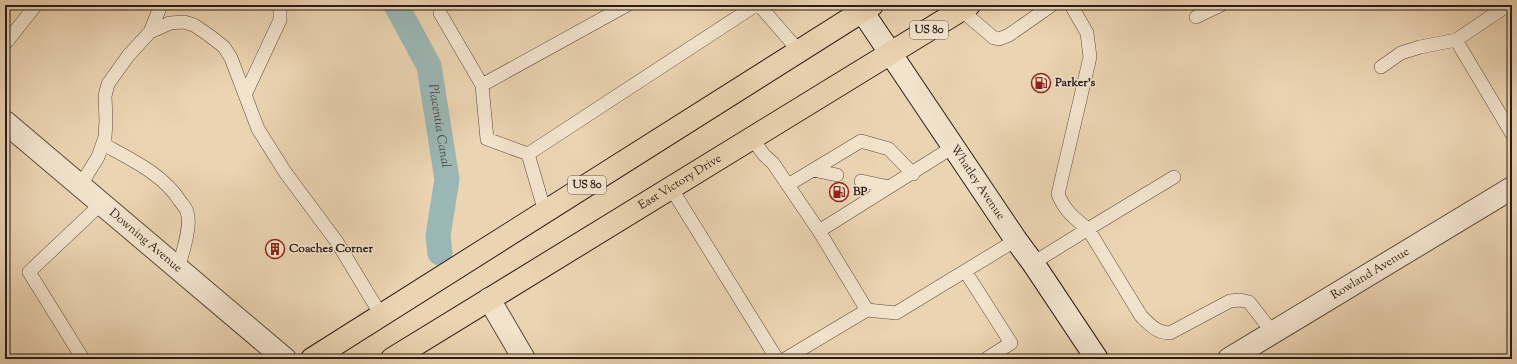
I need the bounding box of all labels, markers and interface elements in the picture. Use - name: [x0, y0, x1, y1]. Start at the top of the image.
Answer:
- road number: US 80: [910, 21, 948, 39]
- fuel station icon: Parker's: [1030, 72, 1052, 94]
- place label: Parker's: [1054, 74, 1096, 92]
- water label: Placentia Canal: [423, 83, 454, 170]
- street label: Whatley Avenue: [946, 141, 1009, 224]
- street label: East Victory Drive: [635, 150, 725, 215]
- road number: US 80: [568, 176, 606, 194]
- fuel station icon: BP: [828, 181, 850, 203]
- place label: BP: [852, 183, 868, 201]
- street label: Downing Avenue: [105, 205, 186, 277]
- building icon: Coaches Corner: [264, 238, 286, 260]
- place label: Coaches Corner: [289, 240, 373, 258]
- street label: Rowland Avenue: [1328, 243, 1413, 304]

